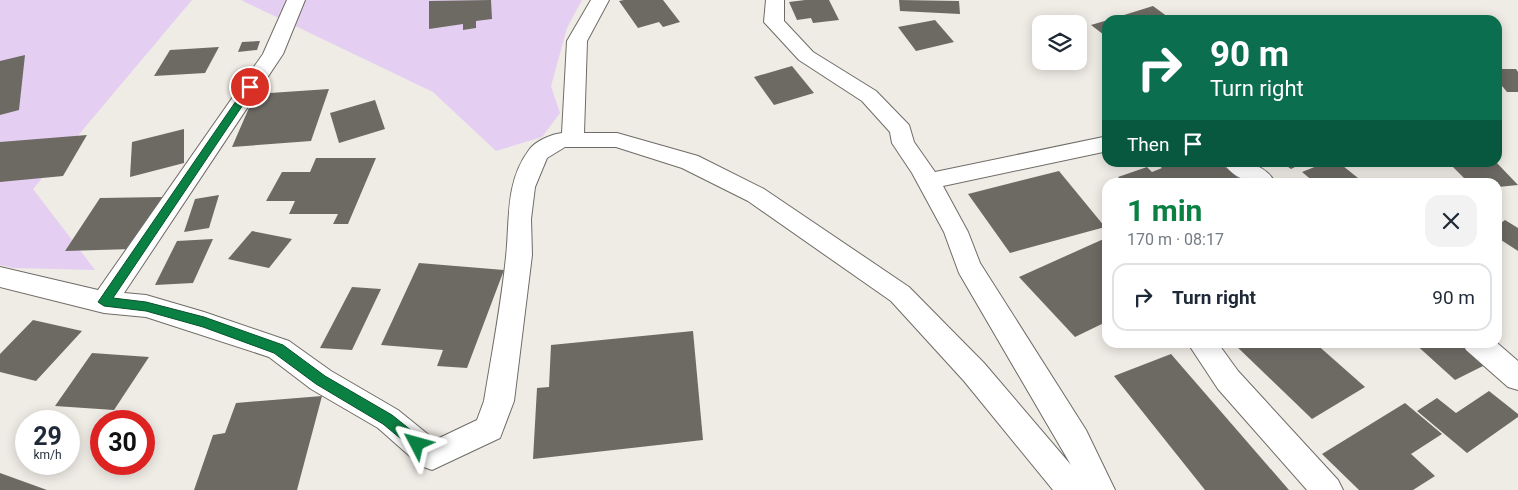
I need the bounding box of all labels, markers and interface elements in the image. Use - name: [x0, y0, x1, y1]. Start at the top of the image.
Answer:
- map controls: [1032, 15, 1087, 70]
- button: layers: [1032, 15, 1087, 70]
- text: 90 m: [1210, 34, 1289, 75]
- icon: right: [1127, 35, 1192, 100]
- pin: [229, 66, 271, 108]
- icon: arrive: [236, 73, 264, 101]
- text: Turn right: [1210, 76, 1304, 101]
- icon: arrive: [1179, 130, 1207, 158]
- text: Then: [1127, 133, 1169, 156]
- text: 1 min: [1127, 193, 1202, 228]
- button: close: [1425, 195, 1477, 247]
- text: 170 m · 08:17: [1127, 230, 1224, 249]
- icon: right: [1129, 283, 1157, 311]
- text: Turn right: [1172, 286, 1256, 309]
- text: 90 m: [1432, 286, 1475, 309]
- speed limit sign: 30: [90, 410, 155, 475]
- position arrow: [390, 417, 442, 469]
- text: 29: [33, 422, 62, 451]
- text: km/h: [33, 448, 62, 462]

